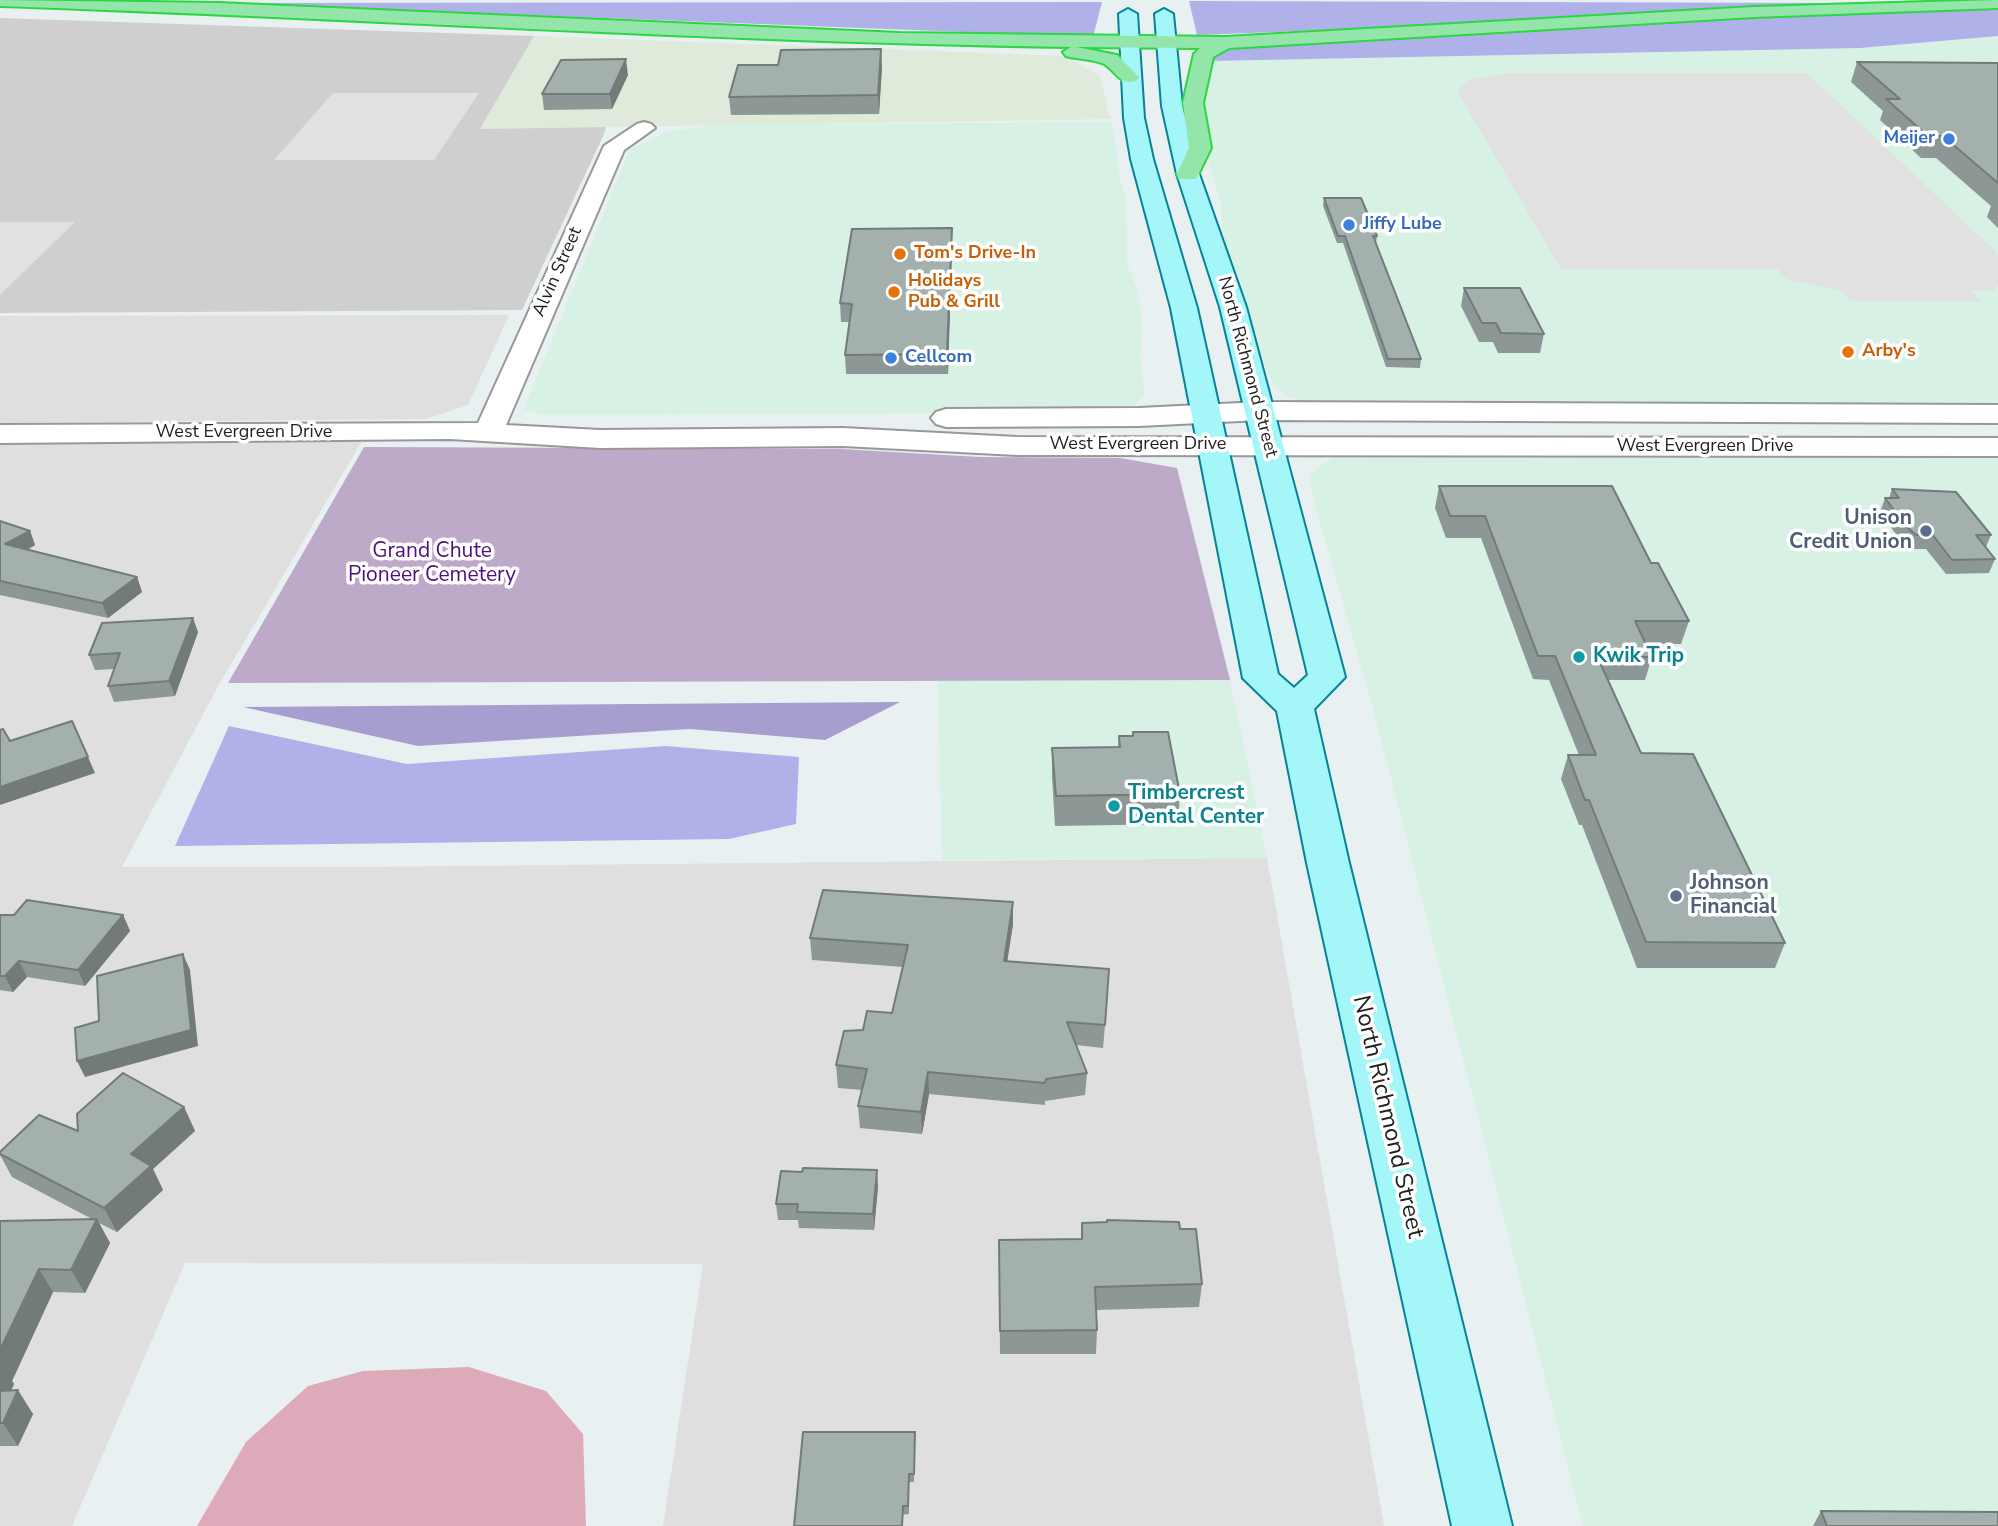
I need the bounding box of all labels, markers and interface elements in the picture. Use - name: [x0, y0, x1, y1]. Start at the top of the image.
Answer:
- place label: Meijer: [1884, 128, 1935, 150]
- marker: Meijer: [1941, 131, 1957, 147]
- place label: Jiffy Lube: [1363, 214, 1442, 236]
- marker: Jiffy Lube: [1341, 217, 1357, 233]
- street label: Alvin Street: [529, 224, 587, 320]
- place label: Tom's Drive-In: [914, 243, 1036, 265]
- marker: Tom's Drive-In: [892, 246, 908, 262]
- place label: Holidays Pub & Grill: [908, 271, 1000, 314]
- street label: North Richmond Street: [1212, 274, 1282, 460]
- marker: Holidays Pub & Grill: [886, 284, 902, 300]
- place label: Arby's: [1862, 341, 1916, 363]
- marker: Arby's: [1840, 344, 1856, 360]
- place label: Cellcom: [905, 347, 972, 369]
- marker: Cellcom: [883, 350, 899, 366]
- street label: West Evergreen Drive: [156, 422, 332, 444]
- street label: West Evergreen Drive: [1050, 434, 1226, 456]
- street label: West Evergreen Drive: [1617, 436, 1793, 458]
- place label: Unison Credit Union: [1789, 506, 1912, 556]
- marker: Unison Credit Union: [1918, 523, 1934, 539]
- park label: Grand Chute Pioneer Cemetery: [348, 539, 516, 589]
- place label: Kwik Trip: [1593, 644, 1684, 670]
- marker: Kwik Trip: [1571, 649, 1587, 665]
- place label: Timbercrest Dental Center: [1128, 781, 1264, 831]
- marker: Timbercrest Dental Center: [1106, 798, 1122, 814]
- place label: Johnson Financial: [1690, 871, 1777, 921]
- marker: Johnson Financial: [1668, 888, 1684, 904]
- street label: North Richmond Street: [1345, 993, 1429, 1241]

